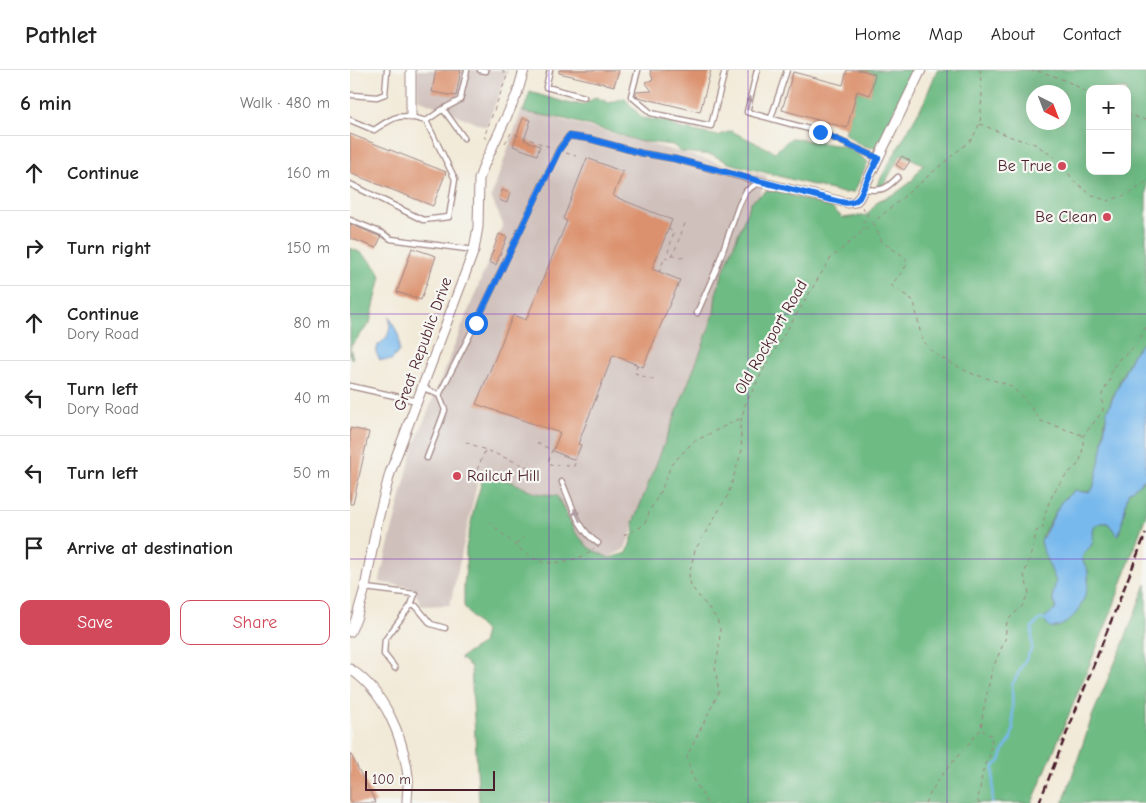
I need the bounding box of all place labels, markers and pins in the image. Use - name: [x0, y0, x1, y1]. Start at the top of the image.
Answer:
- place label: Be True: [998, 157, 1052, 175]
- marker: Be True: [1056, 160, 1068, 172]
- place label: Be Clean: [1035, 208, 1097, 226]
- marker: Be Clean: [1101, 211, 1113, 223]
- place label: Railcut Hill: [467, 467, 540, 485]
- marker: Railcut Hill: [451, 470, 463, 482]

